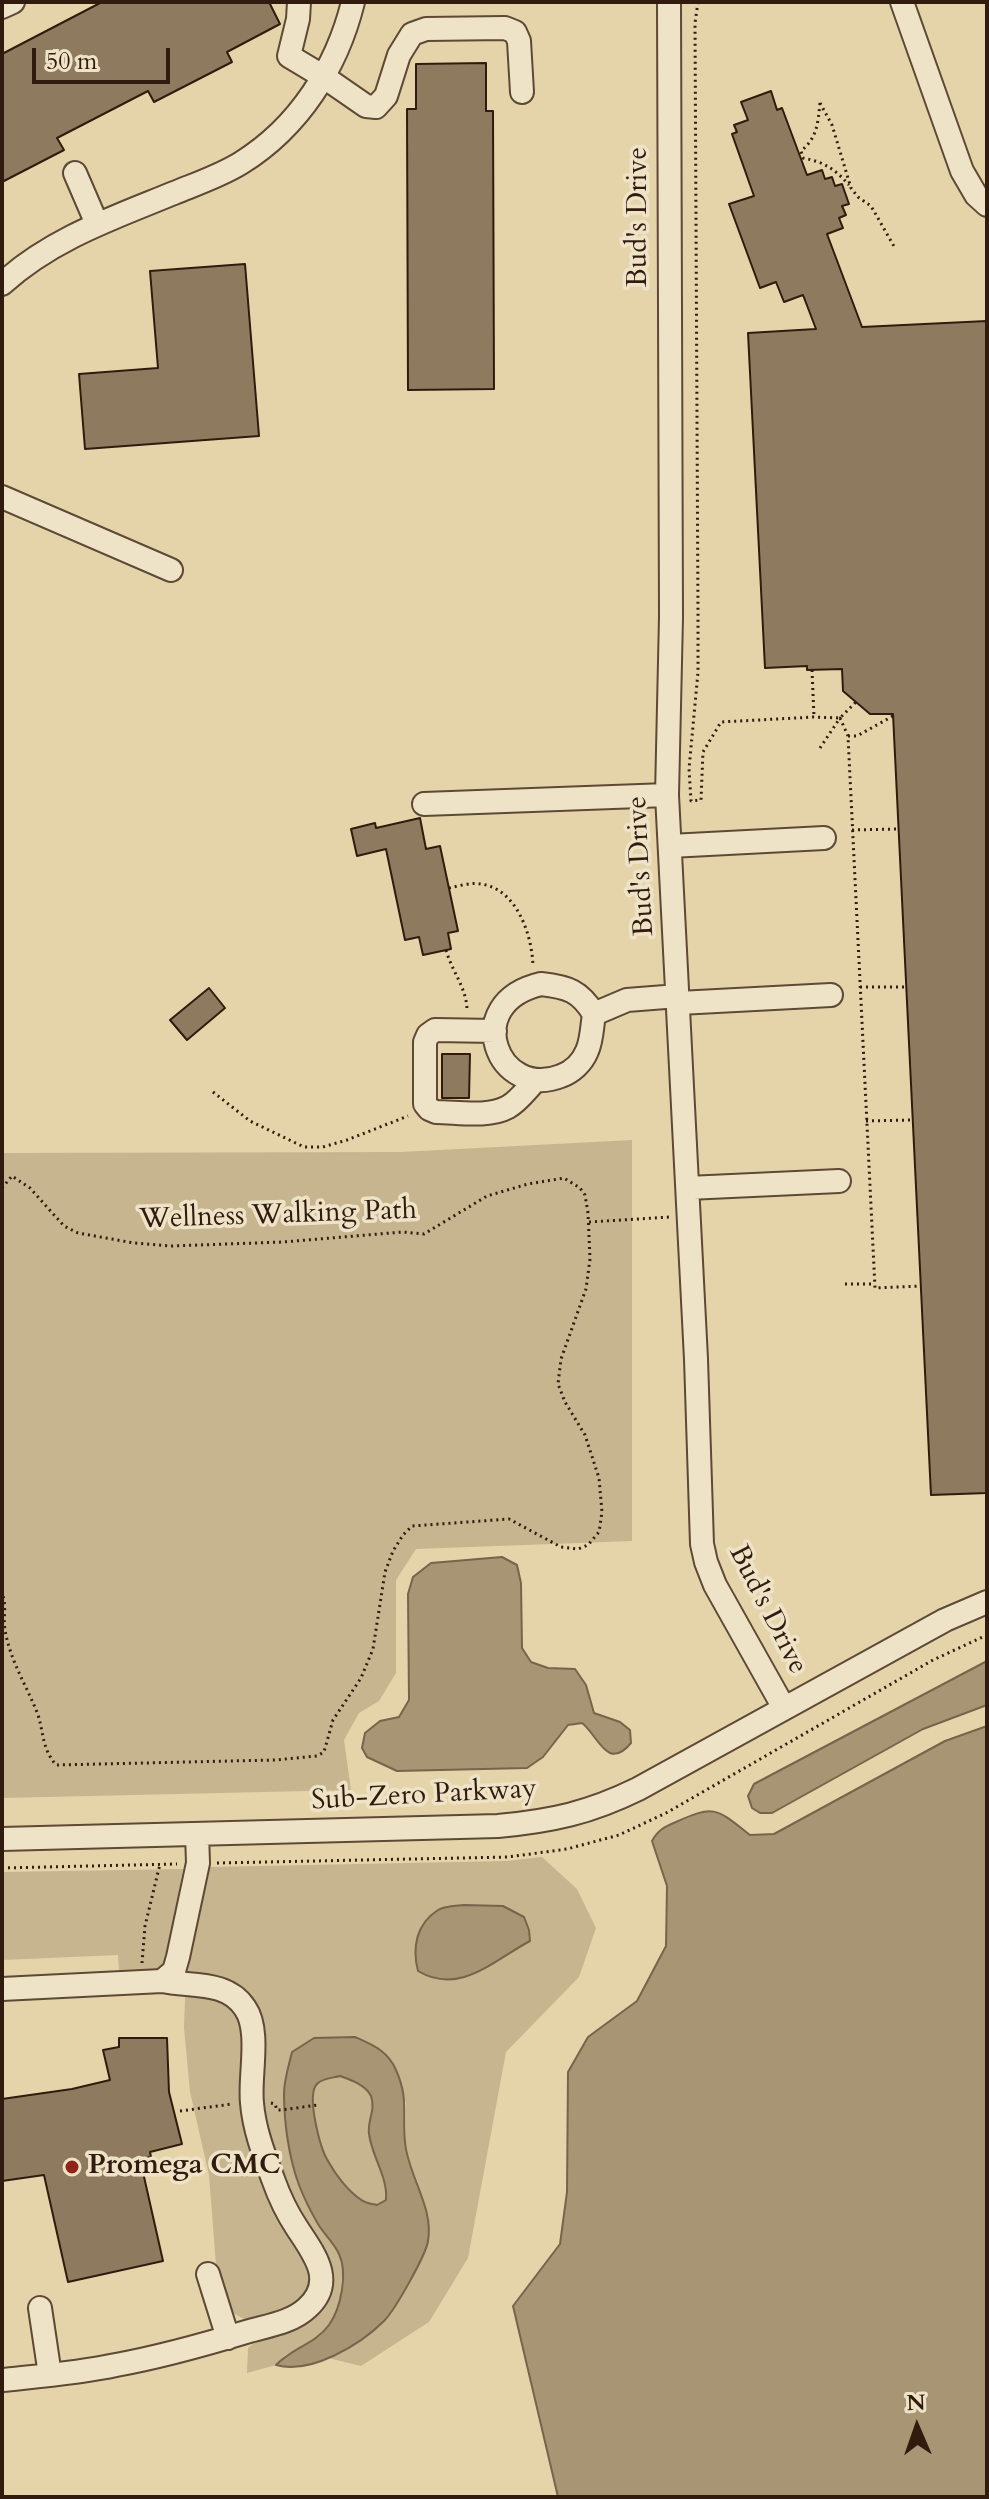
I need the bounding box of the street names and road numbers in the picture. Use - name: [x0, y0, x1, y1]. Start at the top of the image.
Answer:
- street label: Bud's Drive: [623, 147, 657, 287]
- street label: Bud's Drive: [622, 795, 662, 937]
- street label: Wellness Walking Path: [139, 1194, 417, 1238]
- street label: Bud's Drive: [720, 1540, 814, 1680]
- street label: Sub-Zero Parkway: [310, 1773, 538, 1819]

